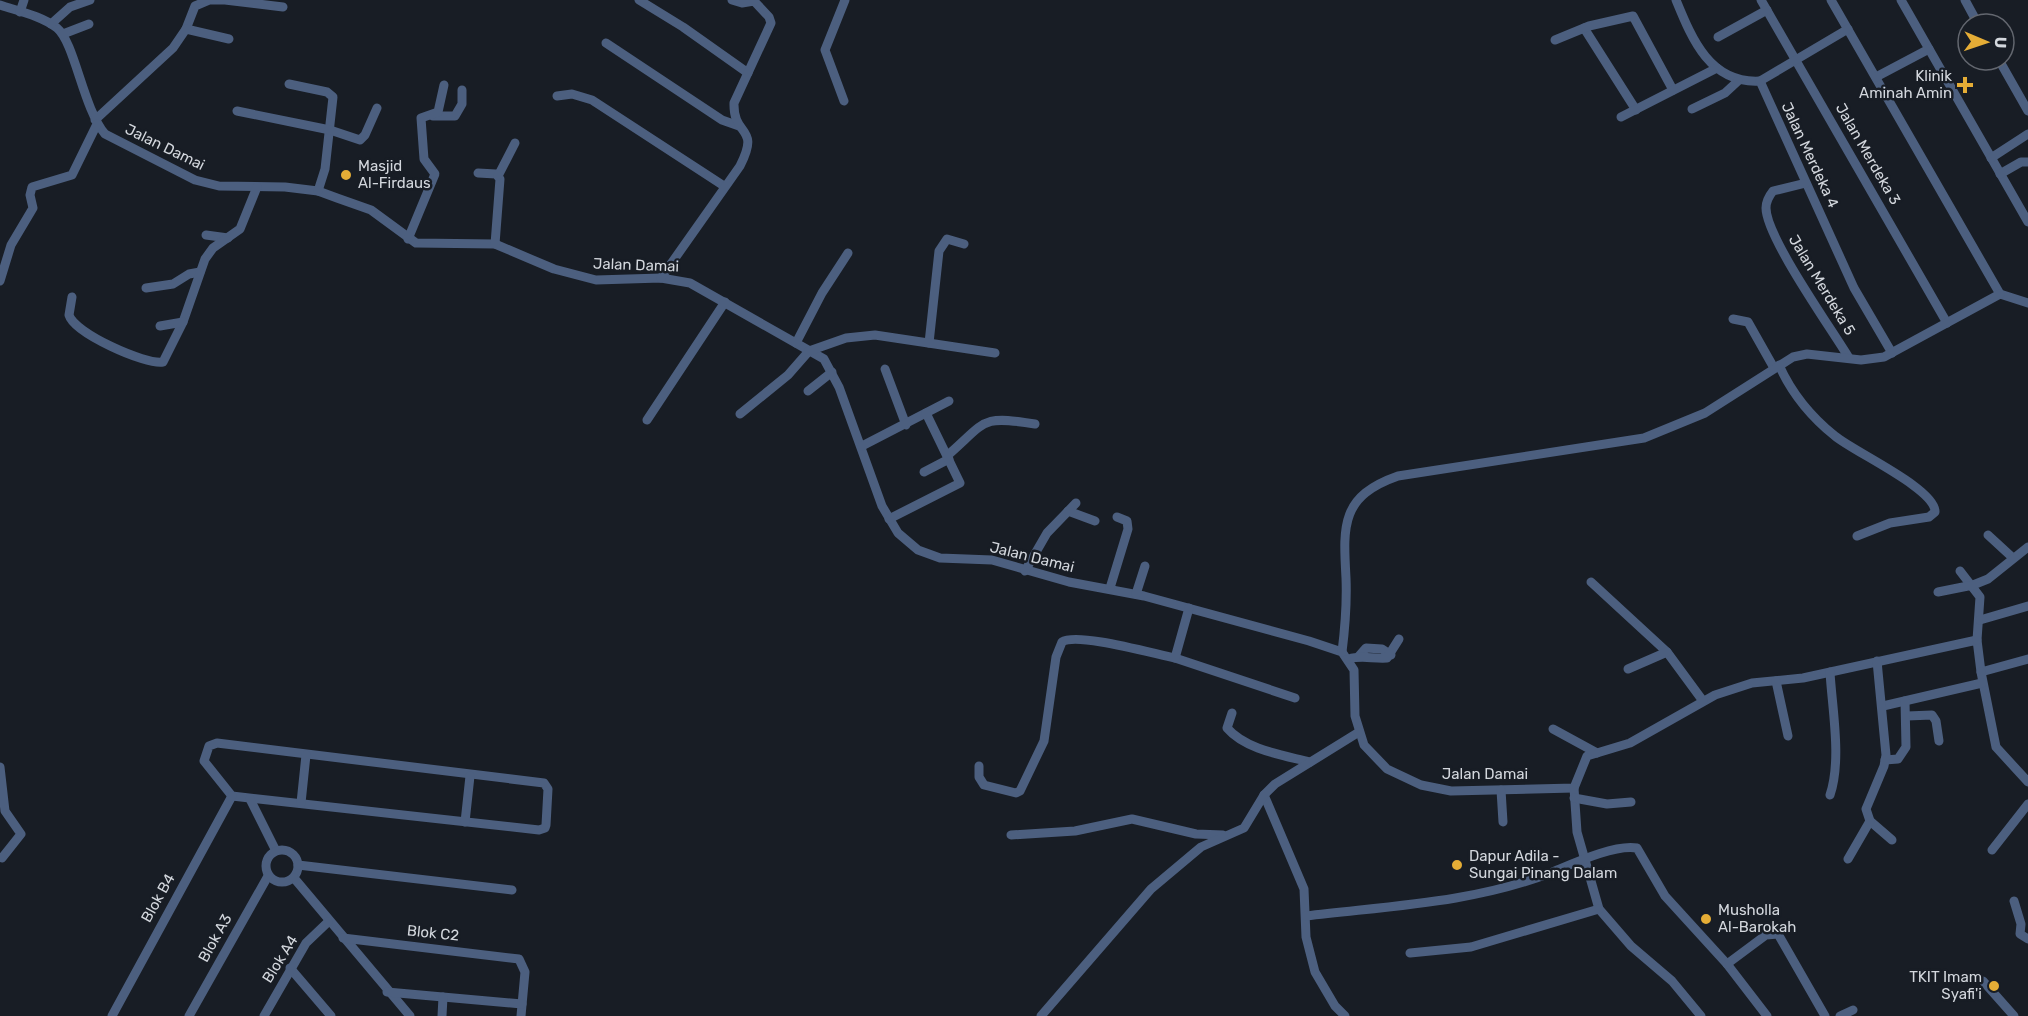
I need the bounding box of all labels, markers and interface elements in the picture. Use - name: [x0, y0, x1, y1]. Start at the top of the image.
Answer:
- north arrow: [1956, 12, 2016, 72]
- text: U: [1991, 36, 2010, 49]
- place label: Klinik Aminah Amin: [1859, 67, 1952, 102]
- marker: Klinik Aminah Amin: [1956, 76, 1974, 94]
- street label: Jalan Merdeka 4: [1778, 99, 1842, 211]
- street label: Jalan Merdeka 3: [1832, 100, 1904, 208]
- street label: Jalan Damai: [122, 120, 208, 174]
- place label: Masjid Al-Firdaus: [358, 157, 431, 192]
- marker: Masjid Al-Firdaus: [339, 168, 353, 182]
- street label: Jalan Merdeka 5: [1785, 231, 1859, 339]
- street label: Jalan Damai: [593, 254, 679, 276]
- street label: Jalan Damai: [988, 538, 1076, 576]
- street label: Jalan Damai: [1442, 765, 1528, 783]
- place label: Dapur Adila - Sungai Pinang Dalam: [1469, 847, 1617, 882]
- marker: Dapur Adila - Sungai Pinang Dalam: [1450, 858, 1464, 872]
- street label: Blok B4: [137, 871, 179, 925]
- place label: Musholla Al-Barokah: [1718, 901, 1796, 936]
- street label: Blok A3: [194, 911, 236, 965]
- marker: Musholla Al-Barokah: [1699, 912, 1713, 926]
- street label: Blok C2: [406, 921, 460, 945]
- street label: Blok A4: [258, 932, 302, 986]
- place label: TKIT Imam Syafi'i: [1909, 968, 1982, 1003]
- marker: TKIT Imam Syafi'i: [1987, 979, 2001, 993]

